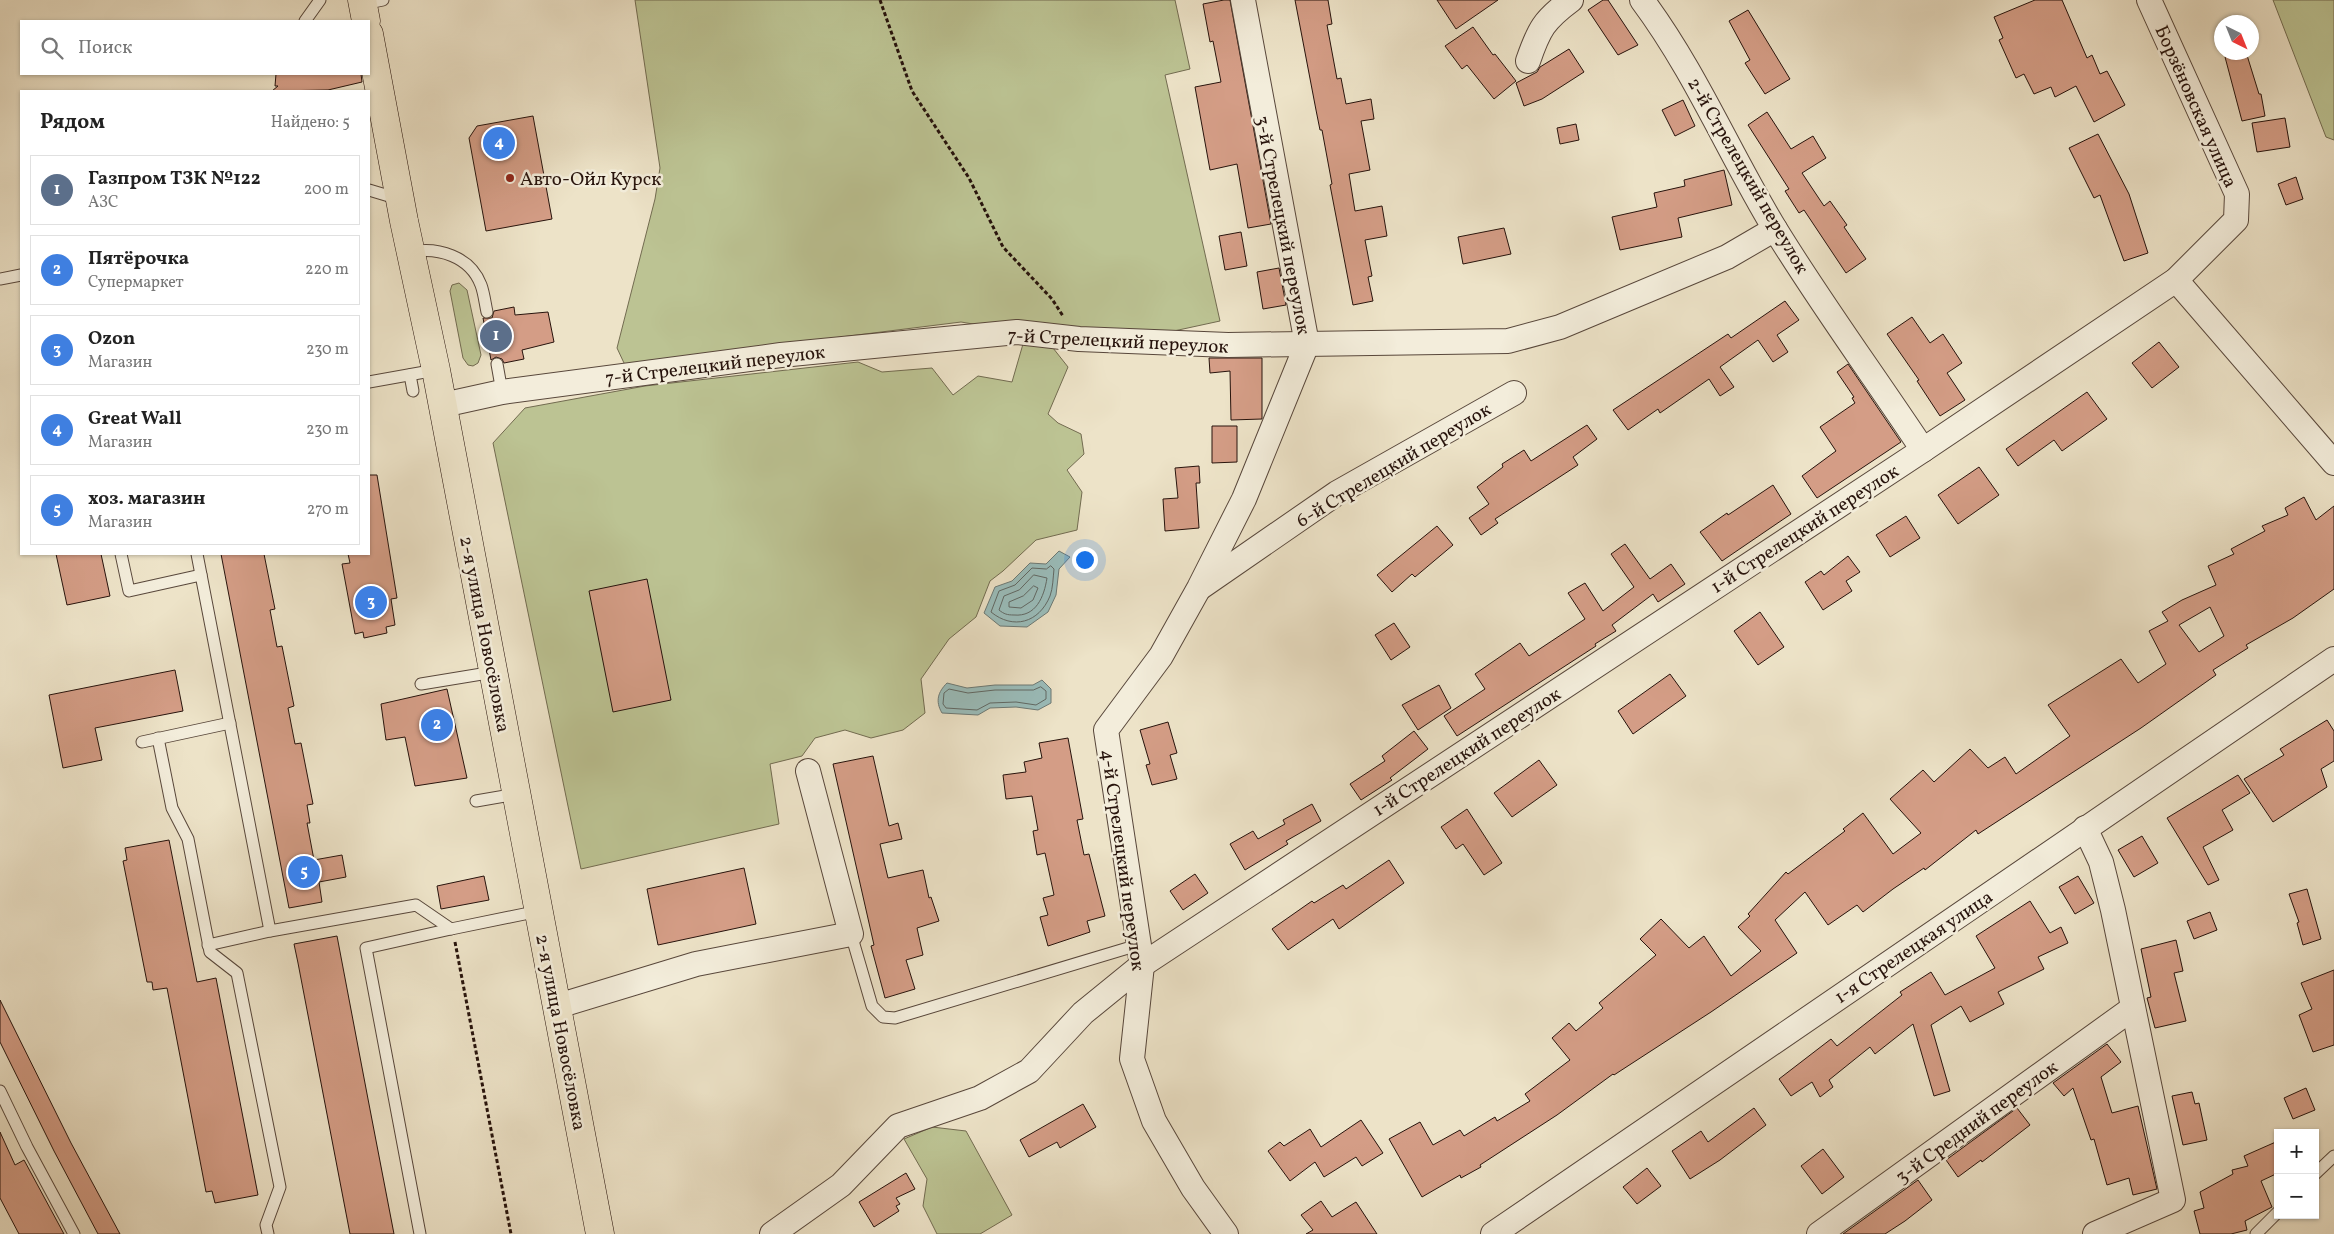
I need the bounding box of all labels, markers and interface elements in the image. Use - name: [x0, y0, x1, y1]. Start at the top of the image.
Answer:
- north arrow: [2214, 15, 2259, 60]
- search box: [20, 20, 370, 75]
- street label: Борзёновская улица: [2148, 21, 2243, 192]
- icon: search: [38, 34, 66, 62]
- text: Поиск: [78, 35, 132, 61]
- street label: 2-й Стрелецкий переулок: [1680, 73, 1814, 279]
- text: Рядом: [40, 108, 105, 137]
- text: Найдено: 5: [271, 112, 350, 134]
- street label: 3-й Стрелецкий переулок: [1248, 114, 1316, 337]
- pin: 4: [483, 124, 515, 162]
- text: Газпром ТЗК №122: [88, 166, 261, 192]
- place label: Авто-Ойл Курск: [520, 167, 661, 193]
- marker: Авто-Ойл Курск: [504, 172, 516, 184]
- text: 1: [54, 179, 60, 201]
- text: 200 m: [304, 179, 349, 201]
- text: АЗС: [88, 192, 119, 214]
- text: Пятёрочка: [88, 246, 189, 272]
- text: 2: [53, 259, 61, 281]
- text: 220 m: [305, 259, 349, 281]
- text: Супермаркет: [88, 272, 184, 294]
- pin: 1: [480, 317, 512, 355]
- street label: 7-й Стрелецкий переулок: [1007, 323, 1229, 361]
- text: Ozon: [88, 326, 135, 352]
- text: 3: [53, 339, 61, 361]
- text: 230 m: [306, 339, 349, 361]
- street label: 7-й Стрелецкий переулок: [604, 340, 827, 392]
- text: Магазин: [88, 352, 152, 374]
- street label: 6-й Стрелецкий переулок: [1292, 397, 1496, 534]
- text: Great Wall: [88, 406, 182, 432]
- text: 4: [52, 419, 62, 441]
- text: 230 m: [306, 419, 349, 441]
- text: Магазин: [88, 432, 152, 454]
- street label: 1-й Стрелецкий переулок: [1706, 459, 1904, 600]
- text: хоз. магазин: [88, 486, 205, 512]
- text: 5: [53, 499, 61, 521]
- text: 270 m: [307, 499, 349, 521]
- text: Магазин: [88, 512, 152, 534]
- street label: 2-я улица Новосёловка: [452, 534, 516, 735]
- your location: [1072, 547, 1098, 573]
- pin: 3: [355, 583, 387, 621]
- street label: 1-й Стрелецкий переулок: [1368, 682, 1566, 823]
- pin: 2: [421, 706, 453, 744]
- street label: 4-й Стрелецкий переулок: [1094, 748, 1150, 973]
- pin: 5: [288, 853, 320, 891]
- street label: 1-я Стрелецкая улица: [1830, 885, 1999, 1011]
- street label: 2-я улица Новосёловка: [528, 932, 592, 1133]
- street label: 3-й Средний переулок: [1891, 1055, 2064, 1190]
- map controls: [2274, 1129, 2319, 1219]
- button: +: [2274, 1129, 2319, 1174]
- button: −: [2274, 1174, 2319, 1219]

